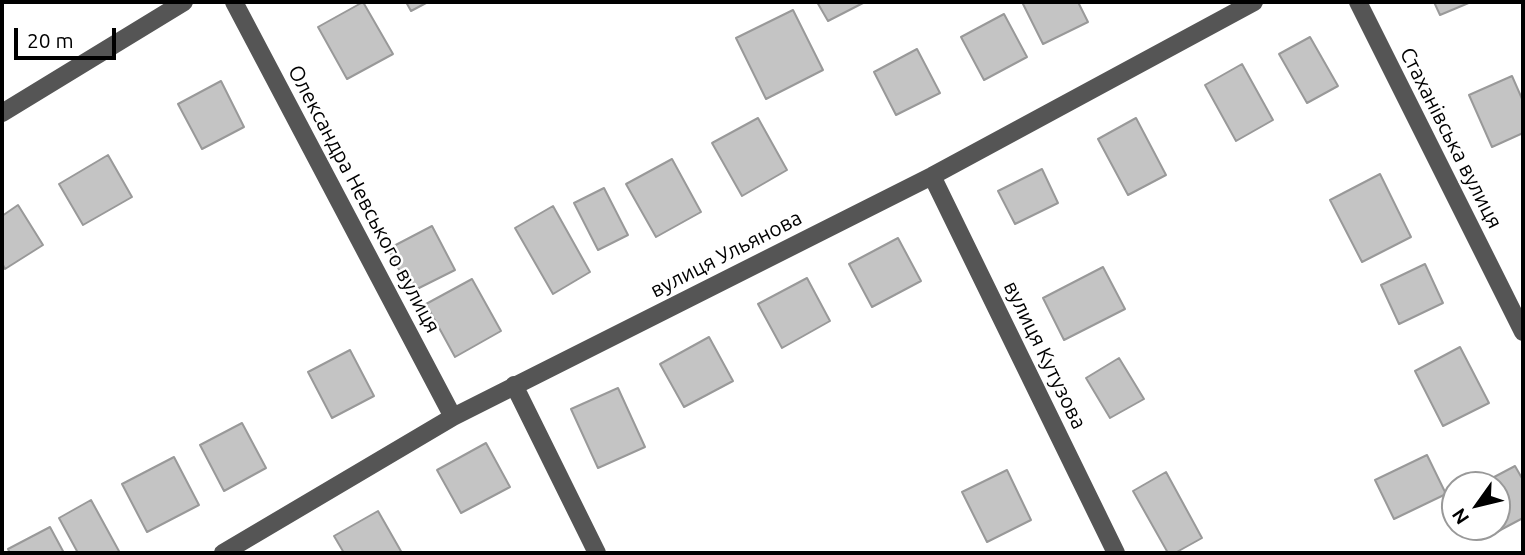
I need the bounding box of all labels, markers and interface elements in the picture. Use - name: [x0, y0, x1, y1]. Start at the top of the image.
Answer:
- scale bar: [18, 14, 119, 58]
- text: 20 m: [27, 28, 74, 52]
- street label: Стаханівська вулиця: [1394, 43, 1508, 233]
- street label: Олександра Невського вулиця: [283, 61, 445, 337]
- street label: вулиця Ульянова: [646, 205, 806, 303]
- street label: вулиця Кутузова: [998, 277, 1092, 433]
- north arrow: [1441, 471, 1511, 541]
- text: N: [1447, 505, 1473, 529]

